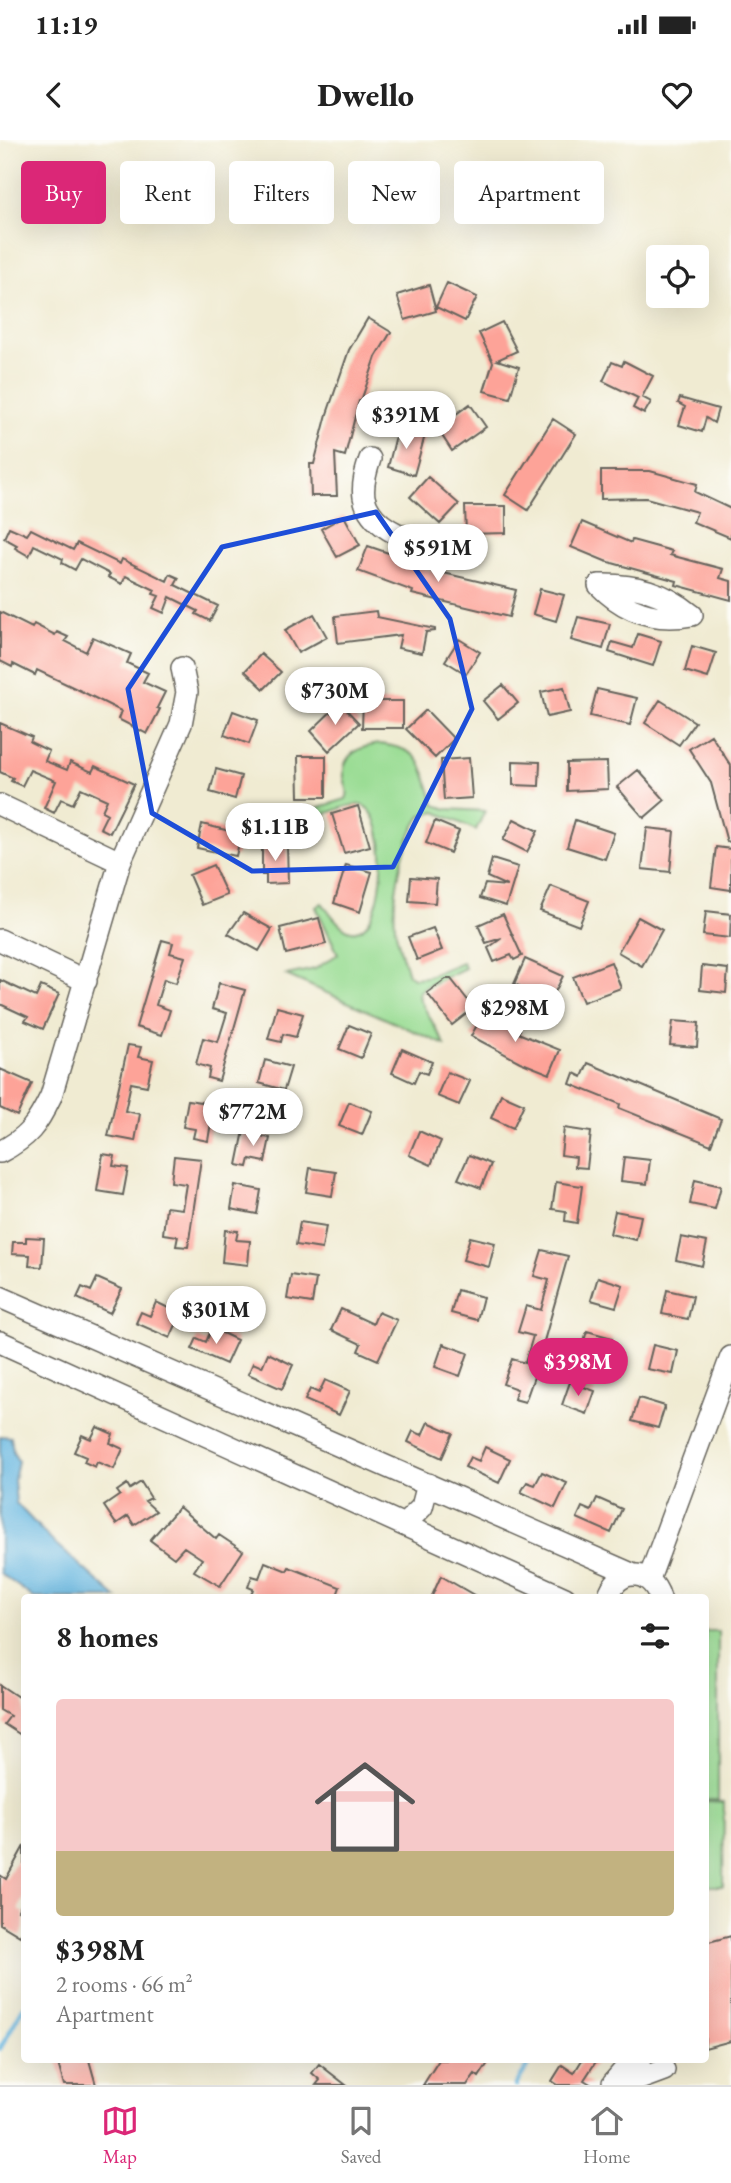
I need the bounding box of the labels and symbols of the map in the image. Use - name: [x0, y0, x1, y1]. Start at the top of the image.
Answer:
- pin: $391M: [357, 392, 455, 451]
- pin: $591M: [389, 524, 487, 584]
- pin: $730M: [286, 668, 384, 727]
- pin: $1.11B: [218, 804, 332, 863]
- pin: $298M: [466, 984, 564, 1044]
- pin: $772M: [204, 1088, 302, 1148]
- pin: $301M: [167, 1286, 265, 1346]
- pin: $398M: [529, 1338, 627, 1398]

